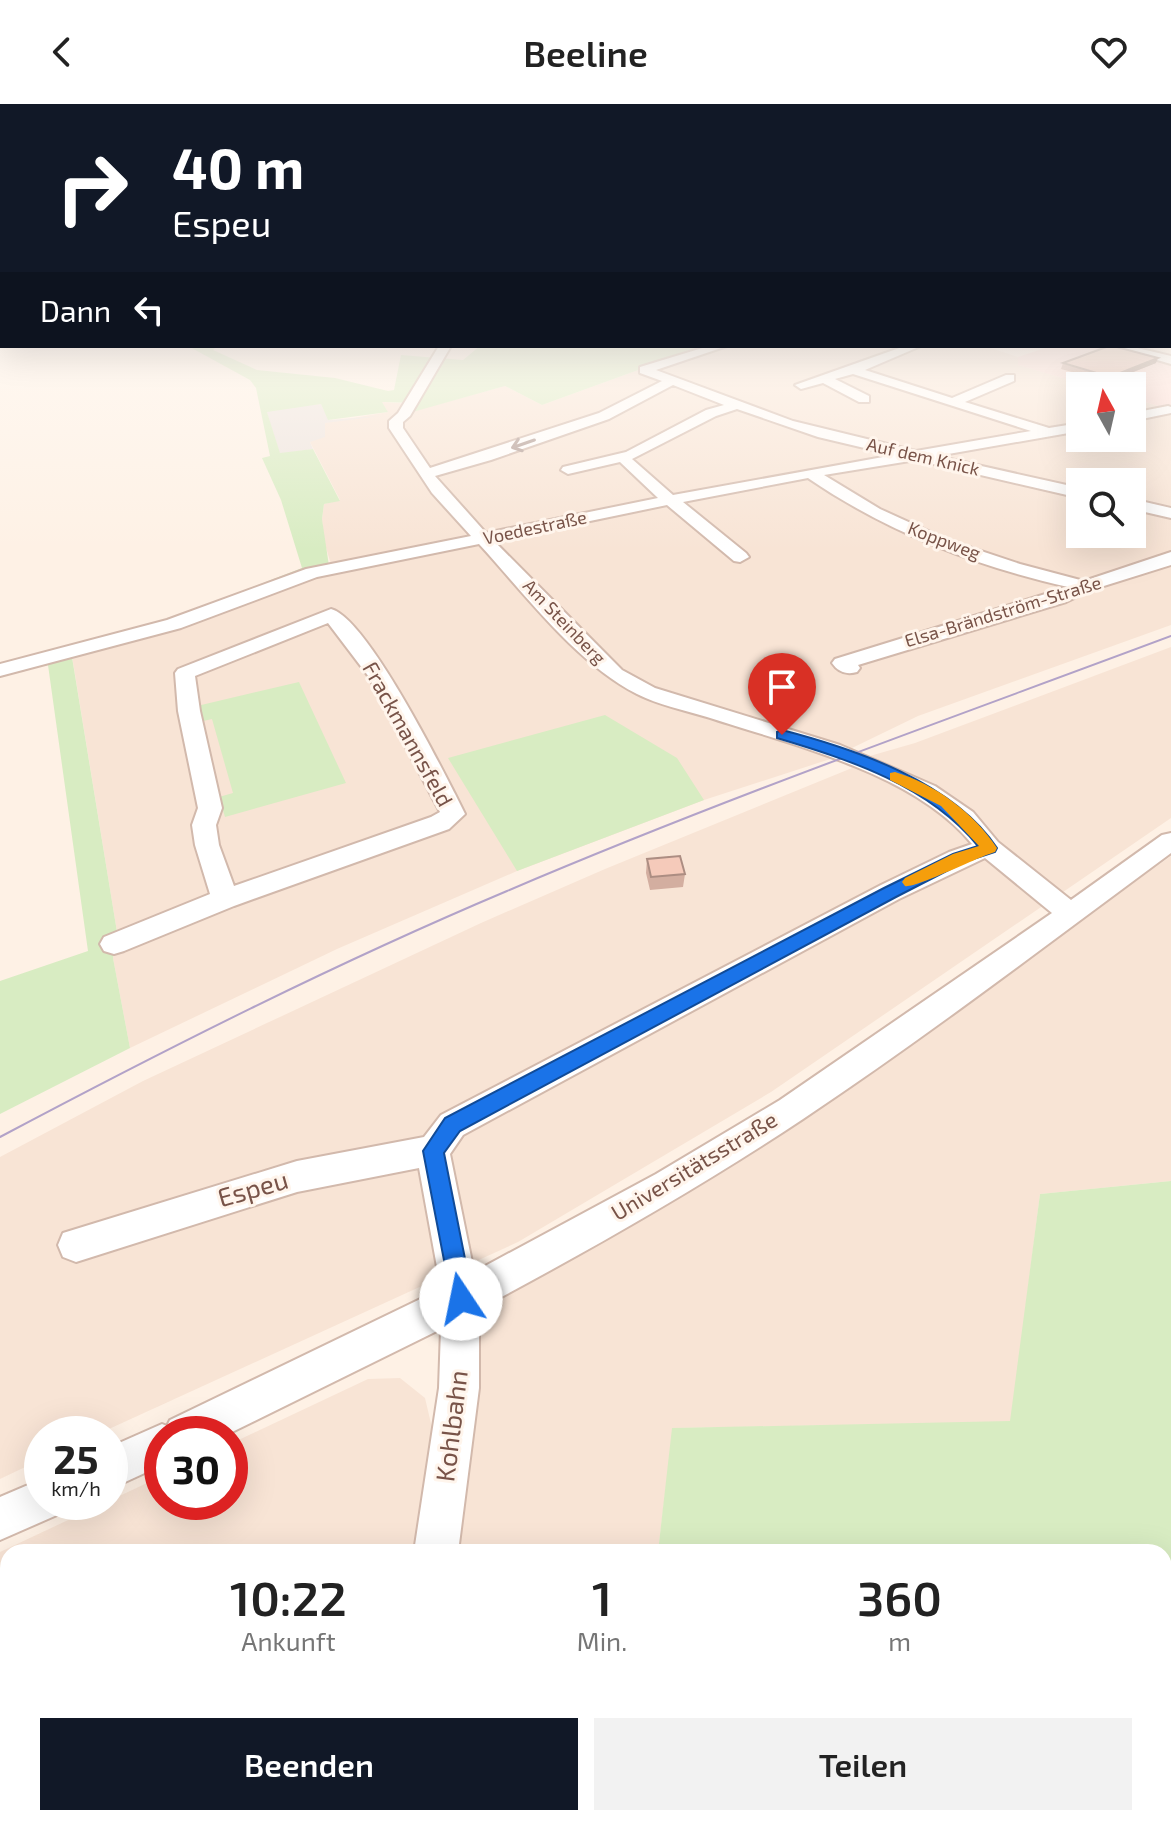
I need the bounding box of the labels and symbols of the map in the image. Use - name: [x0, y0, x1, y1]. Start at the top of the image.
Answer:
- north arrow: [1066, 372, 1146, 452]
- street label: Auf dem Knick: [865, 432, 982, 480]
- one-way arrow: [511, 438, 536, 453]
- street label: Voedestraße: [481, 505, 588, 549]
- street label: Koppweg: [905, 516, 984, 564]
- street label: Elsa-Brändström-Straße: [902, 571, 1104, 651]
- street label: Am Steinberg: [519, 574, 611, 668]
- pin: [748, 653, 816, 735]
- street label: Frackmannsfeld: [358, 657, 459, 810]
- street label: Universitätsstraße: [606, 1105, 781, 1225]
- street label: Espeu: [214, 1163, 291, 1212]
- position arrow: [419, 1257, 503, 1341]
- street label: Kohlbahn: [428, 1368, 473, 1483]
- speed limit sign: 30: [144, 1416, 248, 1520]

